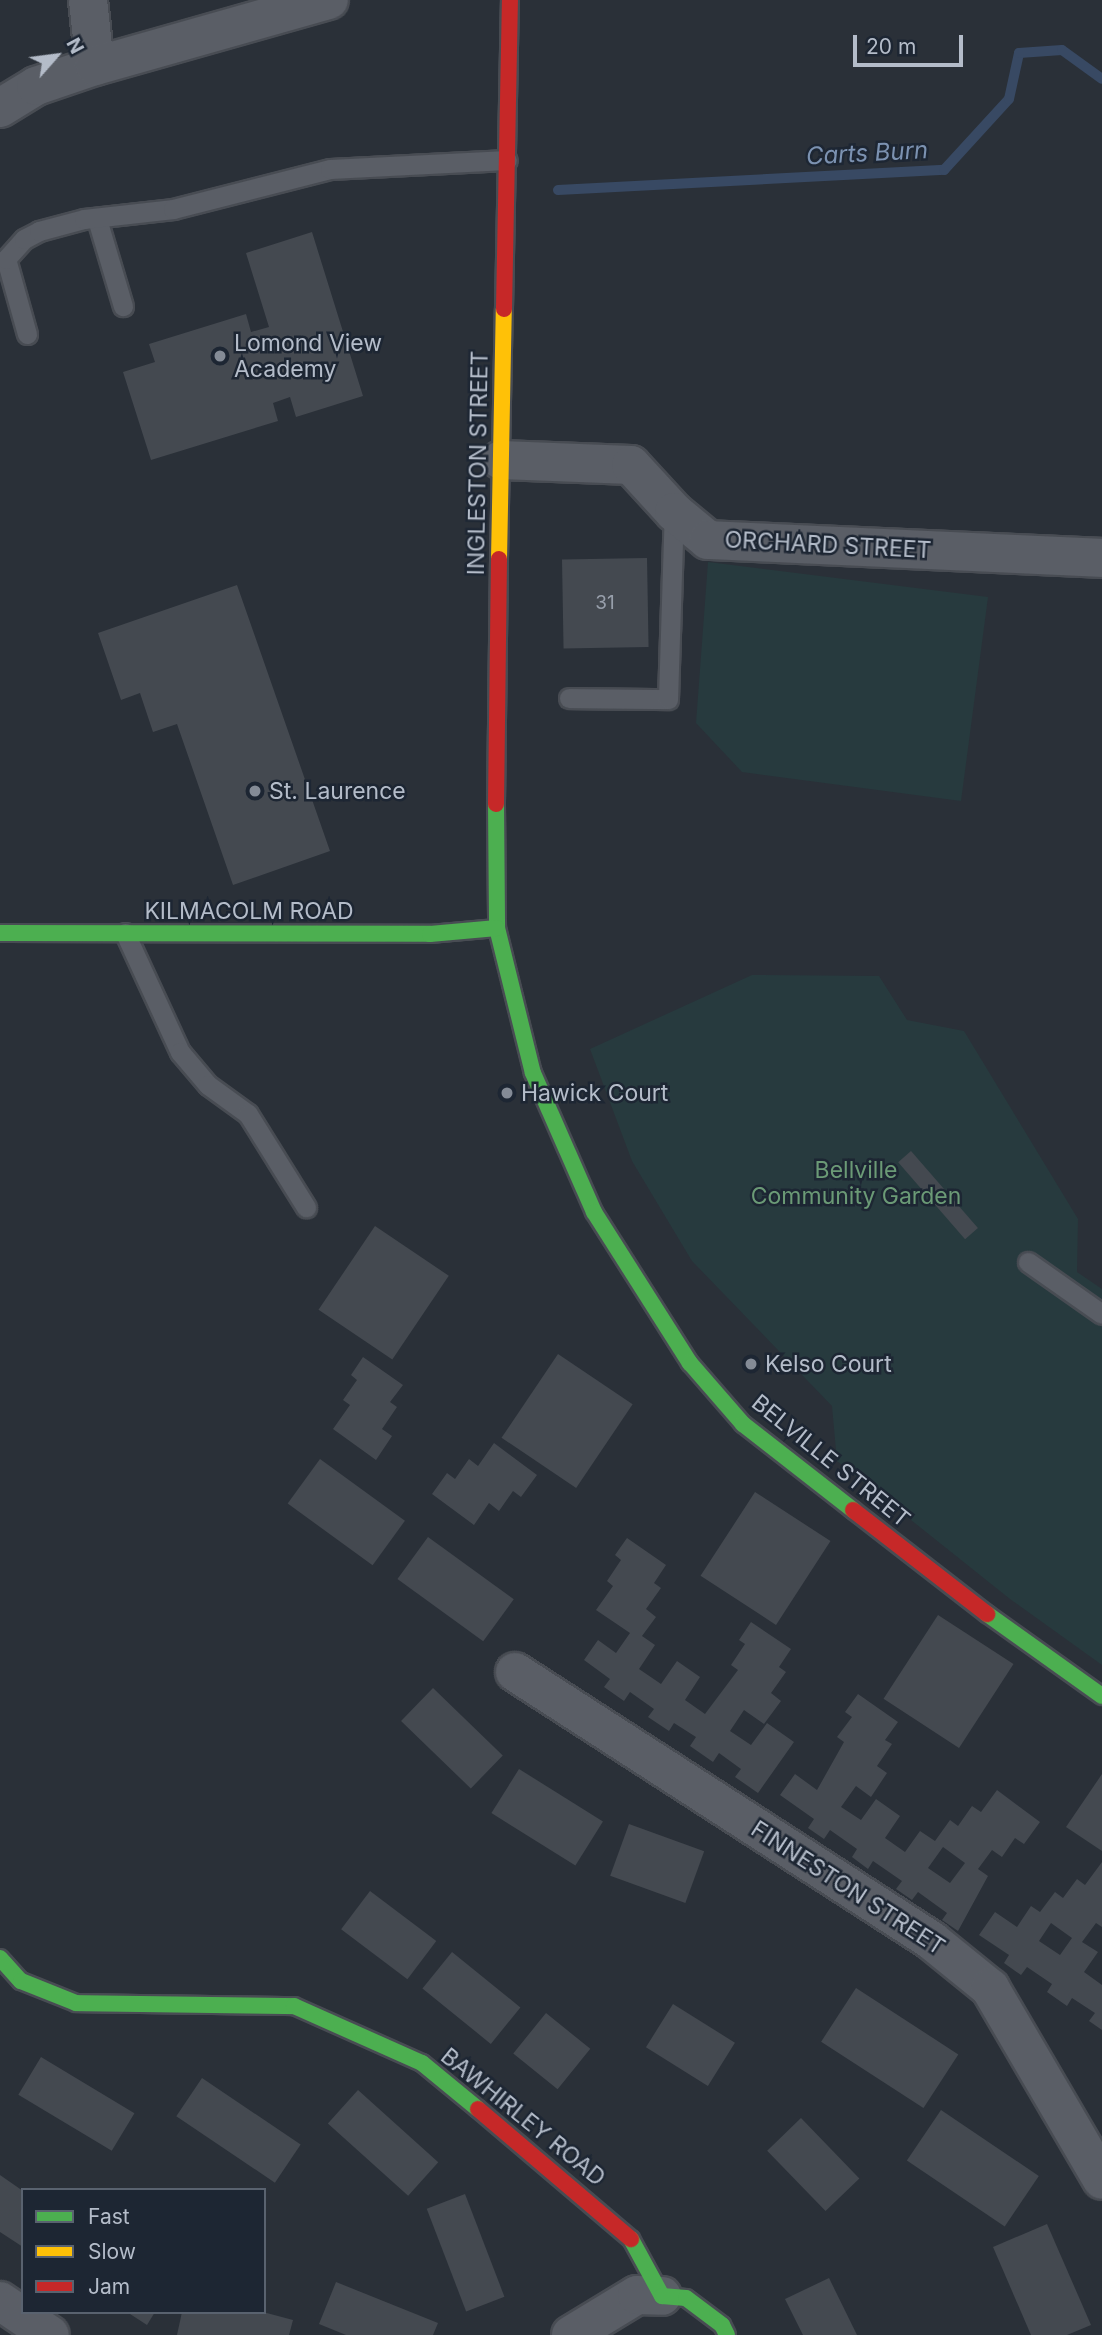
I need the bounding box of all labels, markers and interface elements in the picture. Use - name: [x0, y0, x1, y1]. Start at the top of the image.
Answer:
- north arrow: [21, 21, 91, 91]
- scale bar: [857, 21, 967, 65]
- text: N: [61, 34, 89, 58]
- text: 20 m: [866, 34, 916, 59]
- water label: Carts Burn: [805, 135, 929, 171]
- place label: Lomond View Academy: [234, 329, 382, 383]
- marker: Lomond View Academy: [212, 348, 228, 364]
- street label: INGLESTON STREET: [462, 350, 494, 576]
- street label: ORCHARD STREET: [724, 526, 932, 564]
- house number: 31: [595, 592, 615, 614]
- place label: St. Laurence: [269, 777, 406, 805]
- marker: St. Laurence: [247, 783, 263, 799]
- street label: KILMACOLM ROAD: [144, 897, 354, 925]
- place label: Hawick Court: [521, 1079, 668, 1107]
- marker: Hawick Court: [499, 1085, 515, 1101]
- park label: Bellville Community Garden: [751, 1156, 961, 1210]
- place label: Kelso Court: [765, 1350, 892, 1378]
- marker: Kelso Court: [743, 1356, 759, 1372]
- street label: BELVILLE STREET: [746, 1389, 916, 1533]
- street label: FINNESTON STREET: [746, 1815, 950, 1961]
- street label: BAWHIRLEY ROAD: [435, 2042, 611, 2192]
- legend: [21, 2188, 266, 2314]
- text: Fast: [88, 2204, 130, 2229]
- text: Slow: [88, 2239, 136, 2264]
- text: Jam: [88, 2274, 130, 2299]

